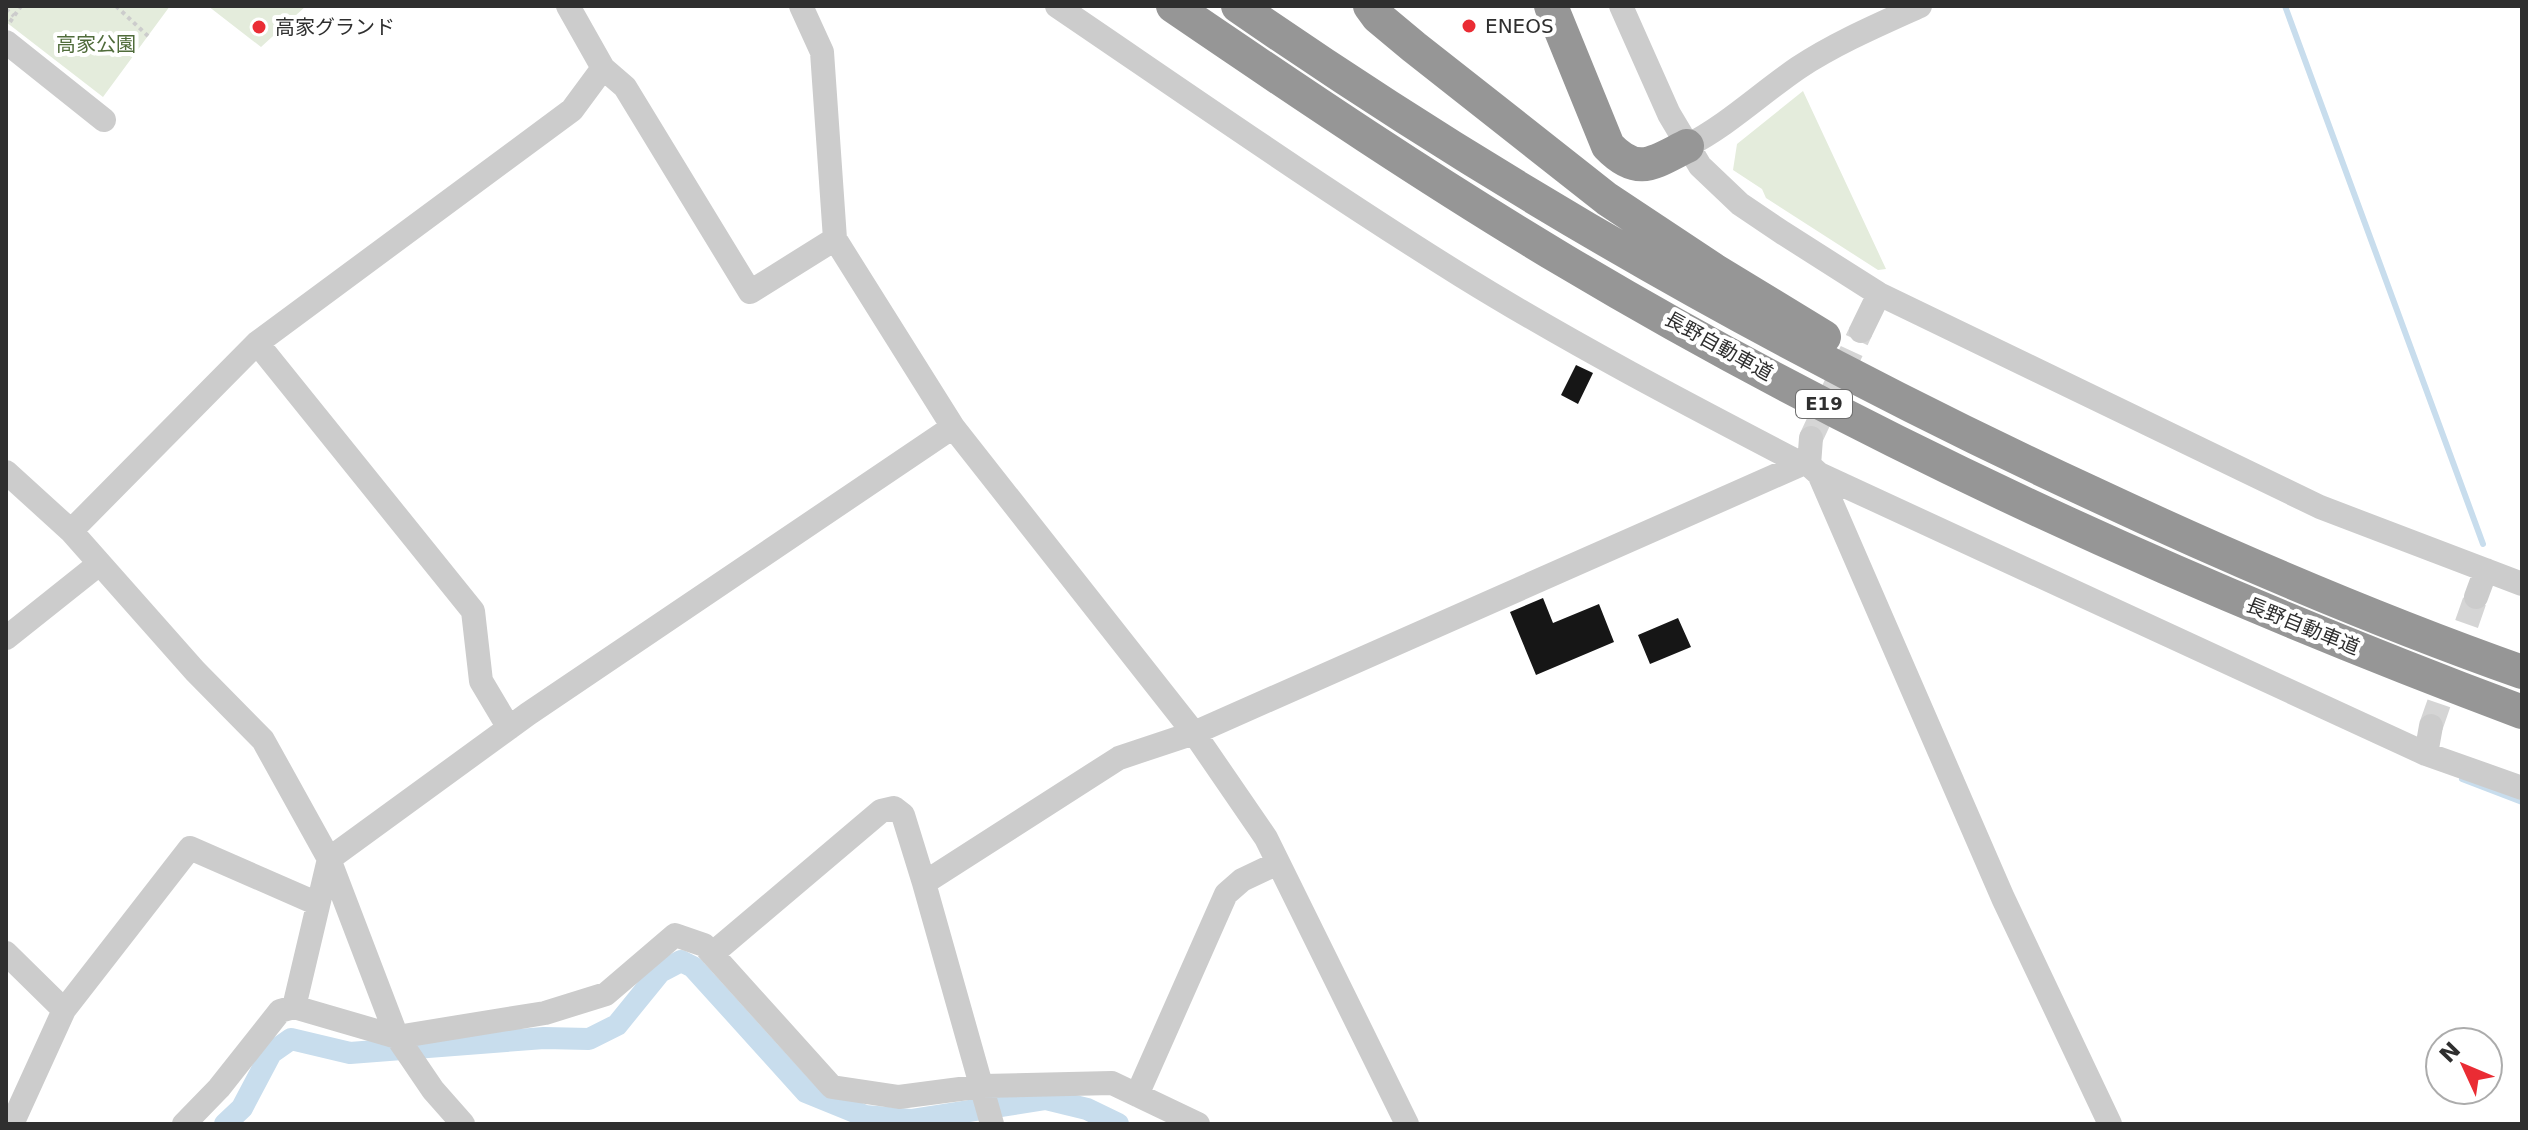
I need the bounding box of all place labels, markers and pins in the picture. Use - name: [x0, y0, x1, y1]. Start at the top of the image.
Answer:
- place label: ENEOS: [1485, 14, 1554, 38]
- place label: 高家グランド: [275, 15, 395, 39]
- marker: ENEOS: [1460, 17, 1478, 35]
- marker: 高家グランド: [250, 18, 268, 36]

